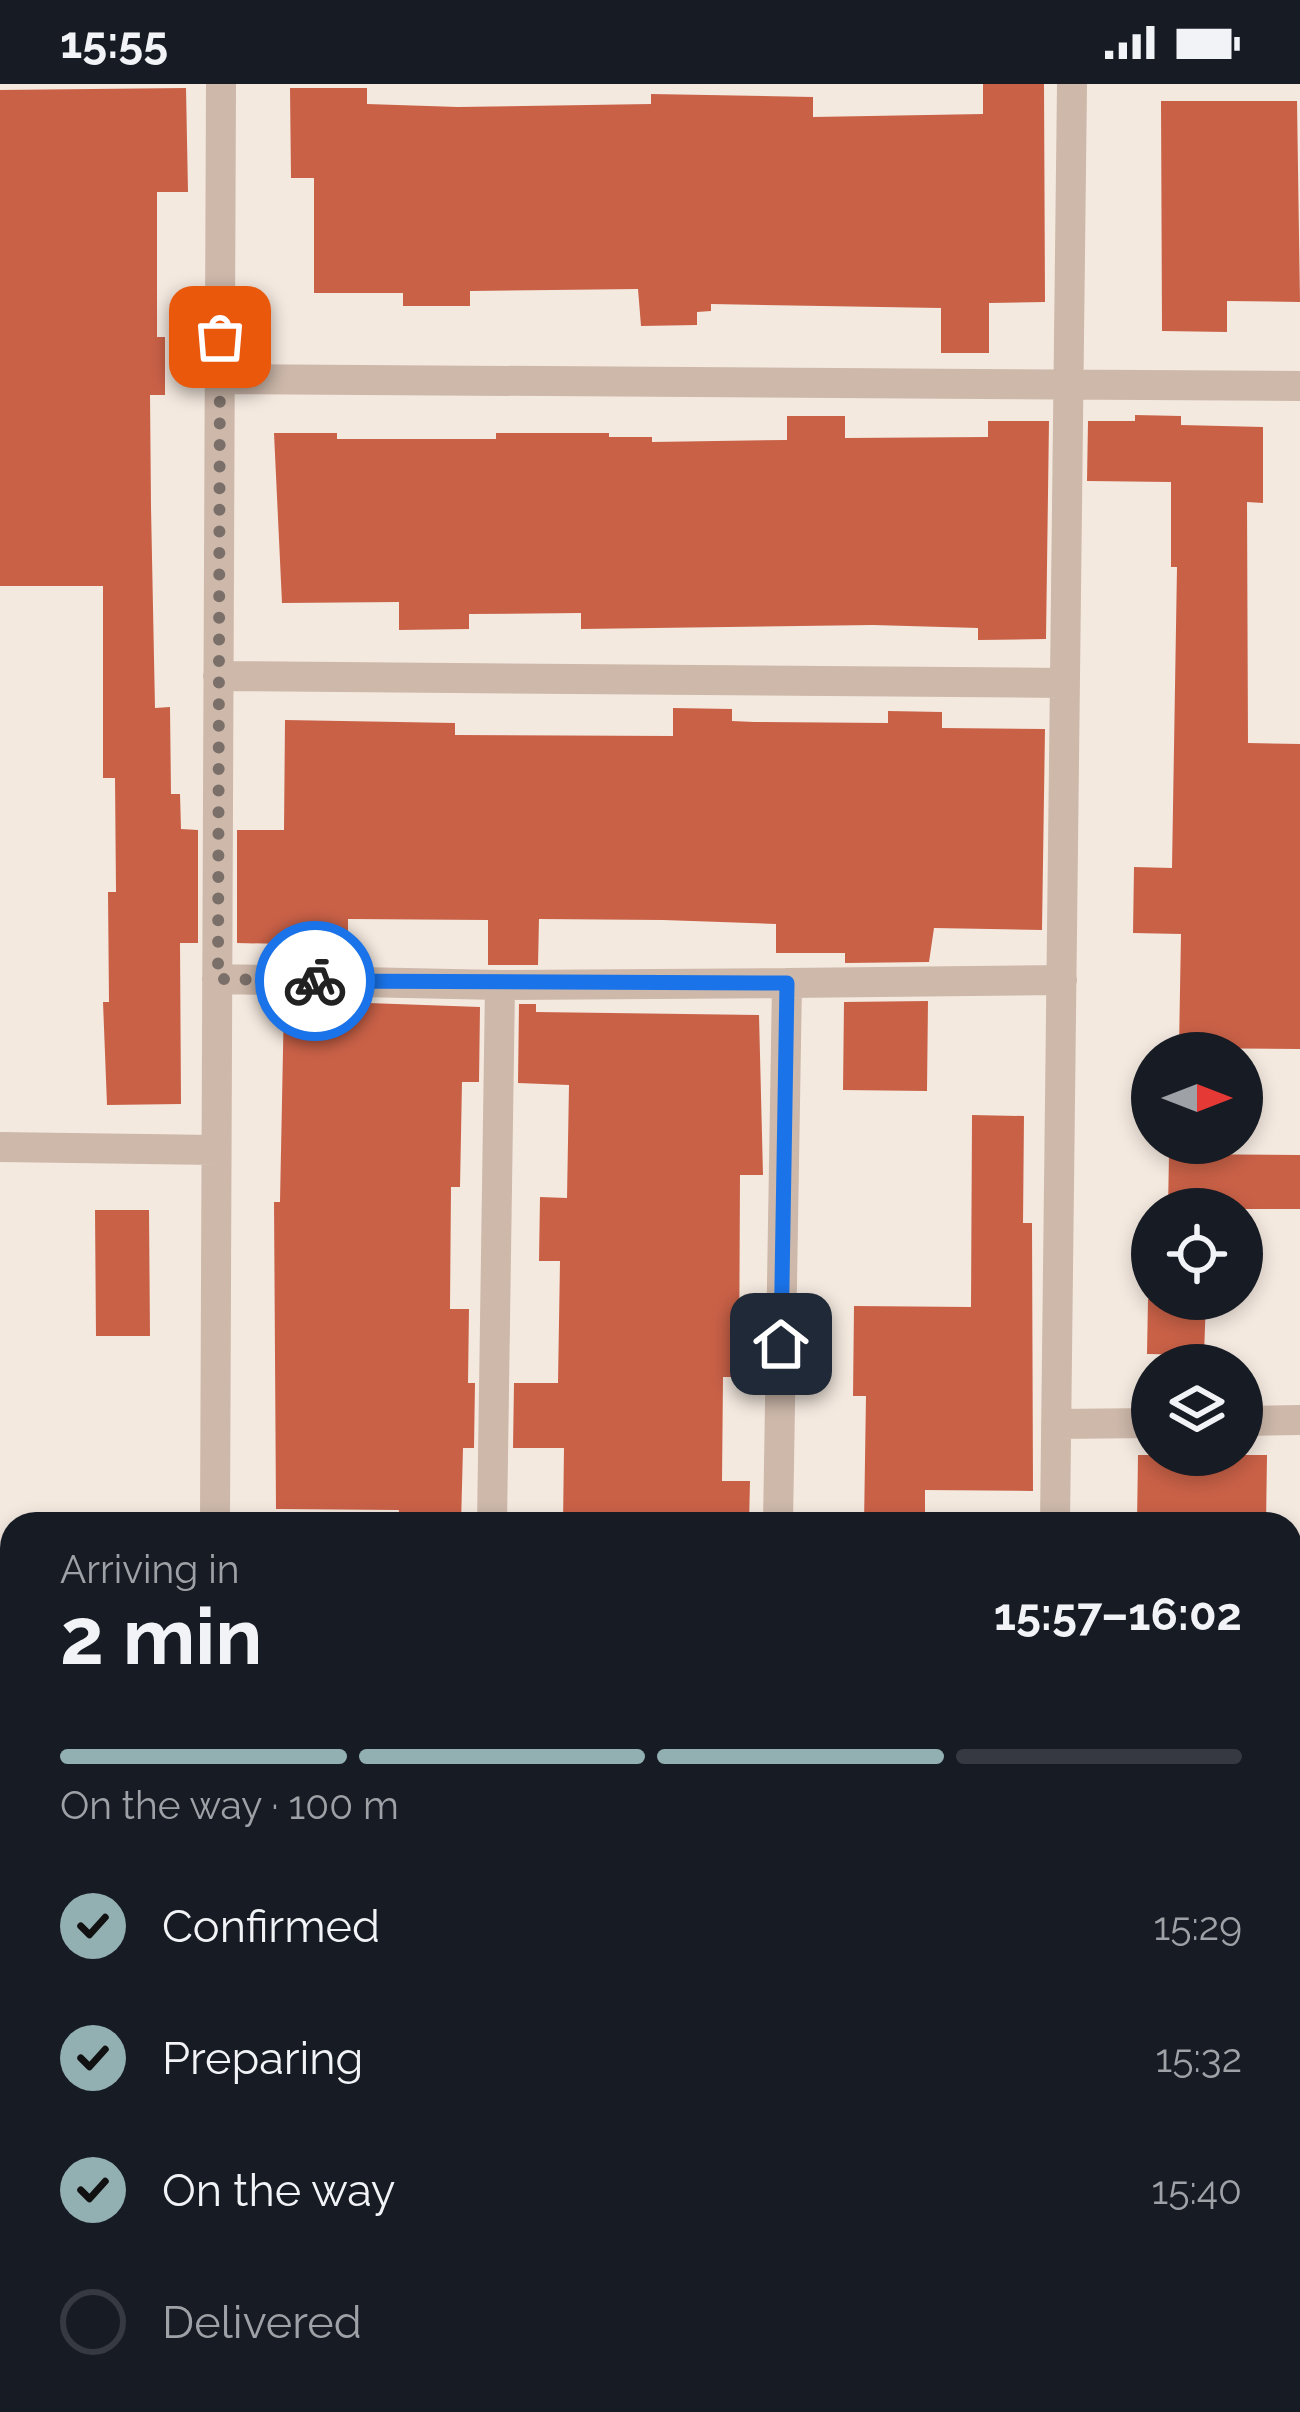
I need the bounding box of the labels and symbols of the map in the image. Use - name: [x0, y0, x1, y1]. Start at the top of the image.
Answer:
- pin: [169, 286, 271, 388]
- courier: [255, 921, 375, 1041]
- north arrow: [1131, 1032, 1263, 1164]
- pin: [730, 1293, 832, 1395]

